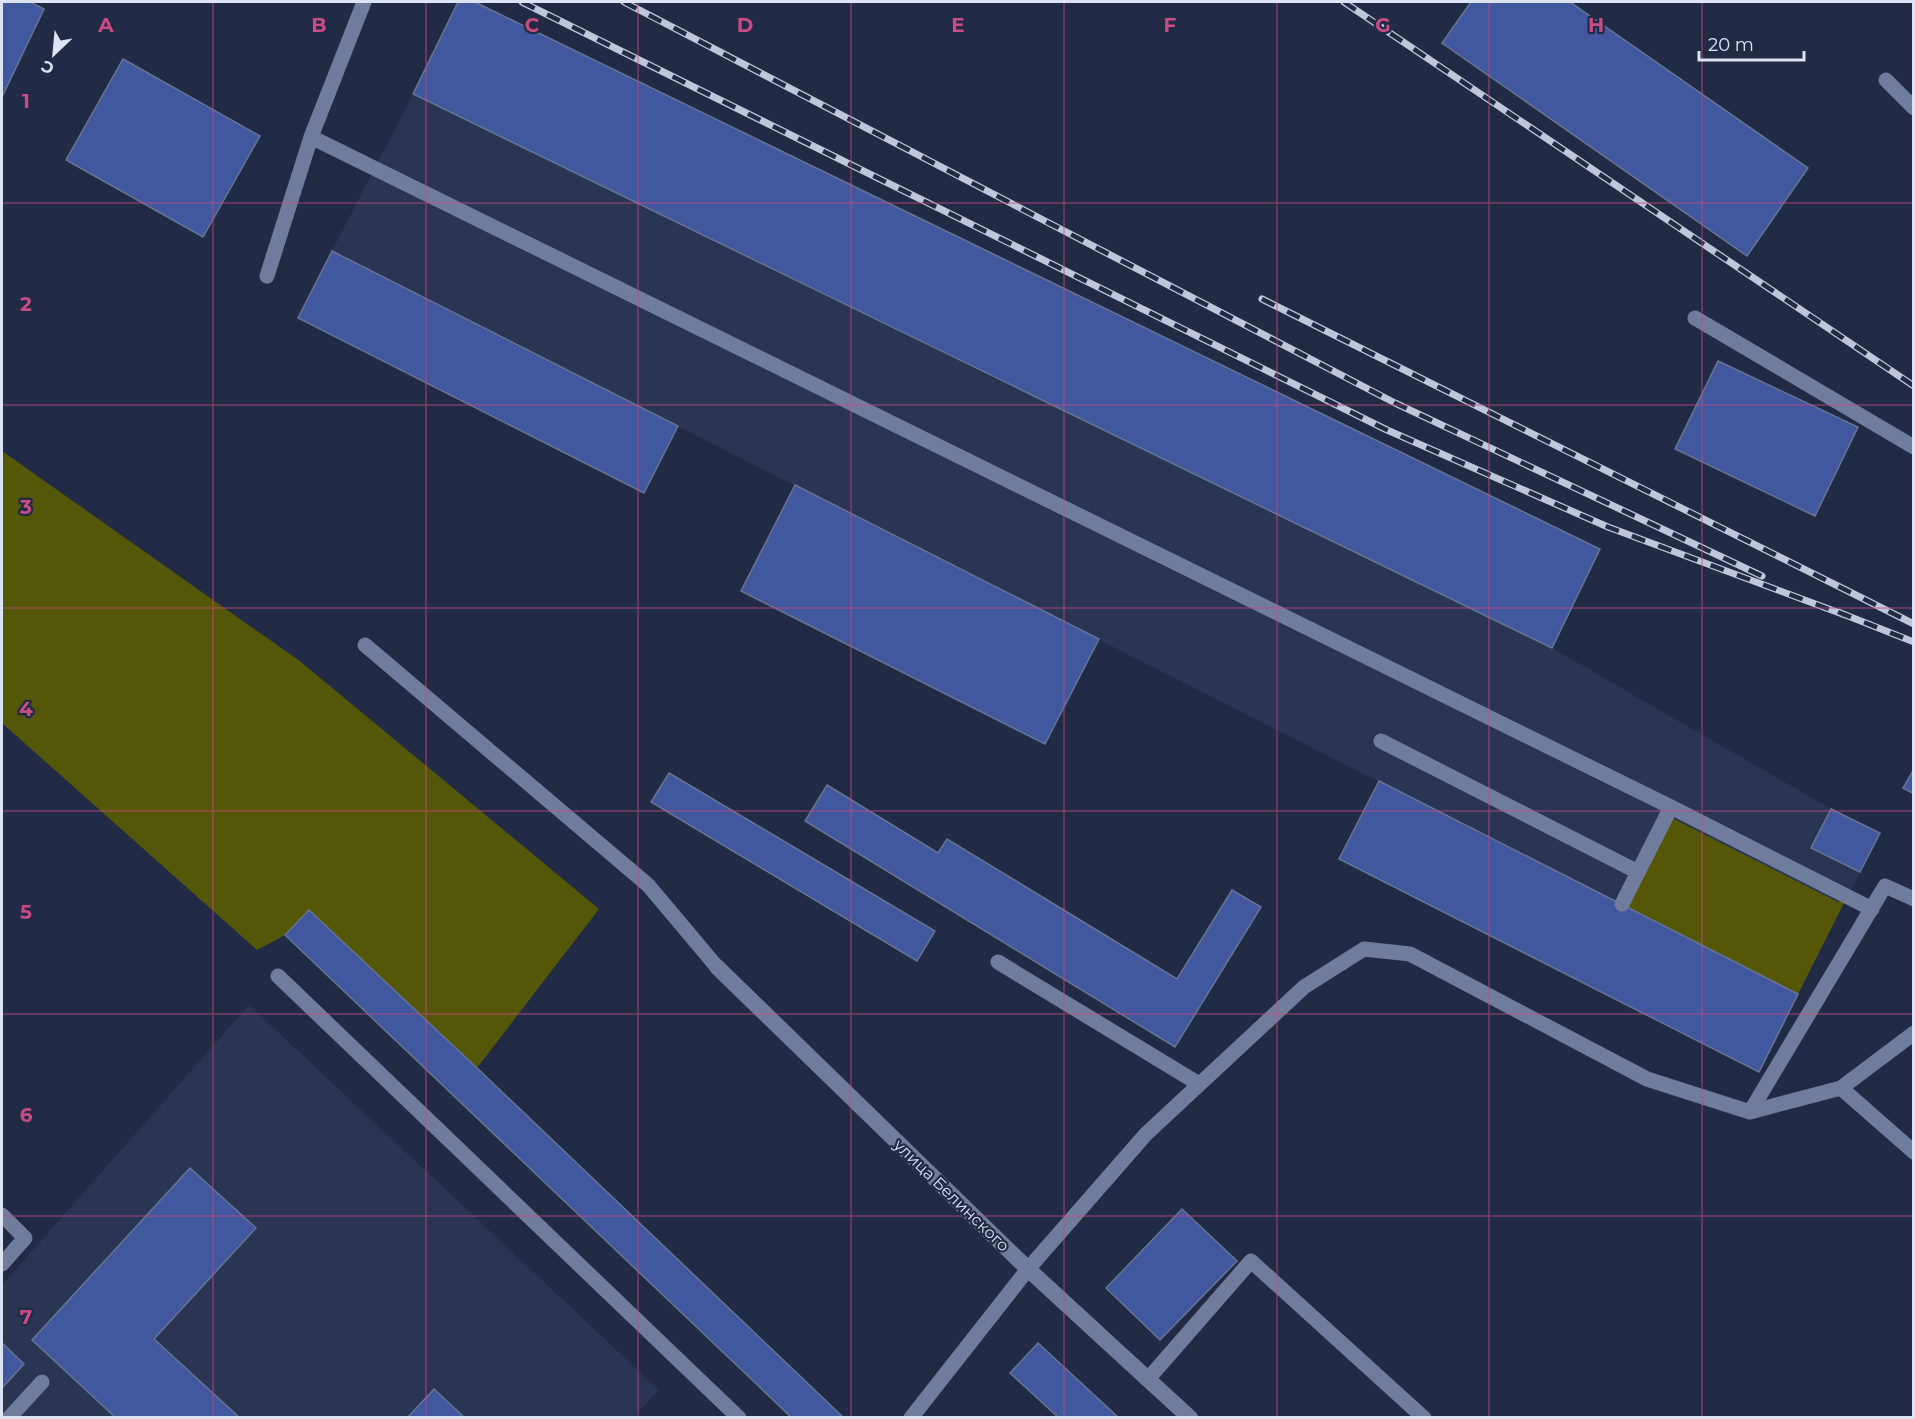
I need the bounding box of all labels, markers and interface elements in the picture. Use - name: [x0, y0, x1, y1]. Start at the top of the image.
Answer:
- text: A: [97, 13, 114, 37]
- text: B: [311, 13, 327, 37]
- text: C: [525, 13, 540, 37]
- text: D: [737, 13, 753, 37]
- text: E: [951, 13, 965, 37]
- text: F: [1164, 13, 1177, 37]
- text: G: [1375, 13, 1391, 37]
- text: H: [1588, 13, 1604, 37]
- north arrow: [24, 24, 84, 84]
- scale bar: [1699, 24, 1804, 62]
- text: 20 m: [1708, 34, 1754, 56]
- text: С: [38, 56, 57, 78]
- text: 1: [22, 89, 30, 113]
- text: 2: [20, 292, 32, 316]
- text: 3: [19, 495, 32, 519]
- text: 4: [19, 697, 33, 721]
- text: 5: [20, 900, 32, 924]
- text: 6: [20, 1103, 33, 1127]
- street label: улица Белинского: [889, 1135, 1013, 1255]
- text: 7: [20, 1305, 32, 1329]

